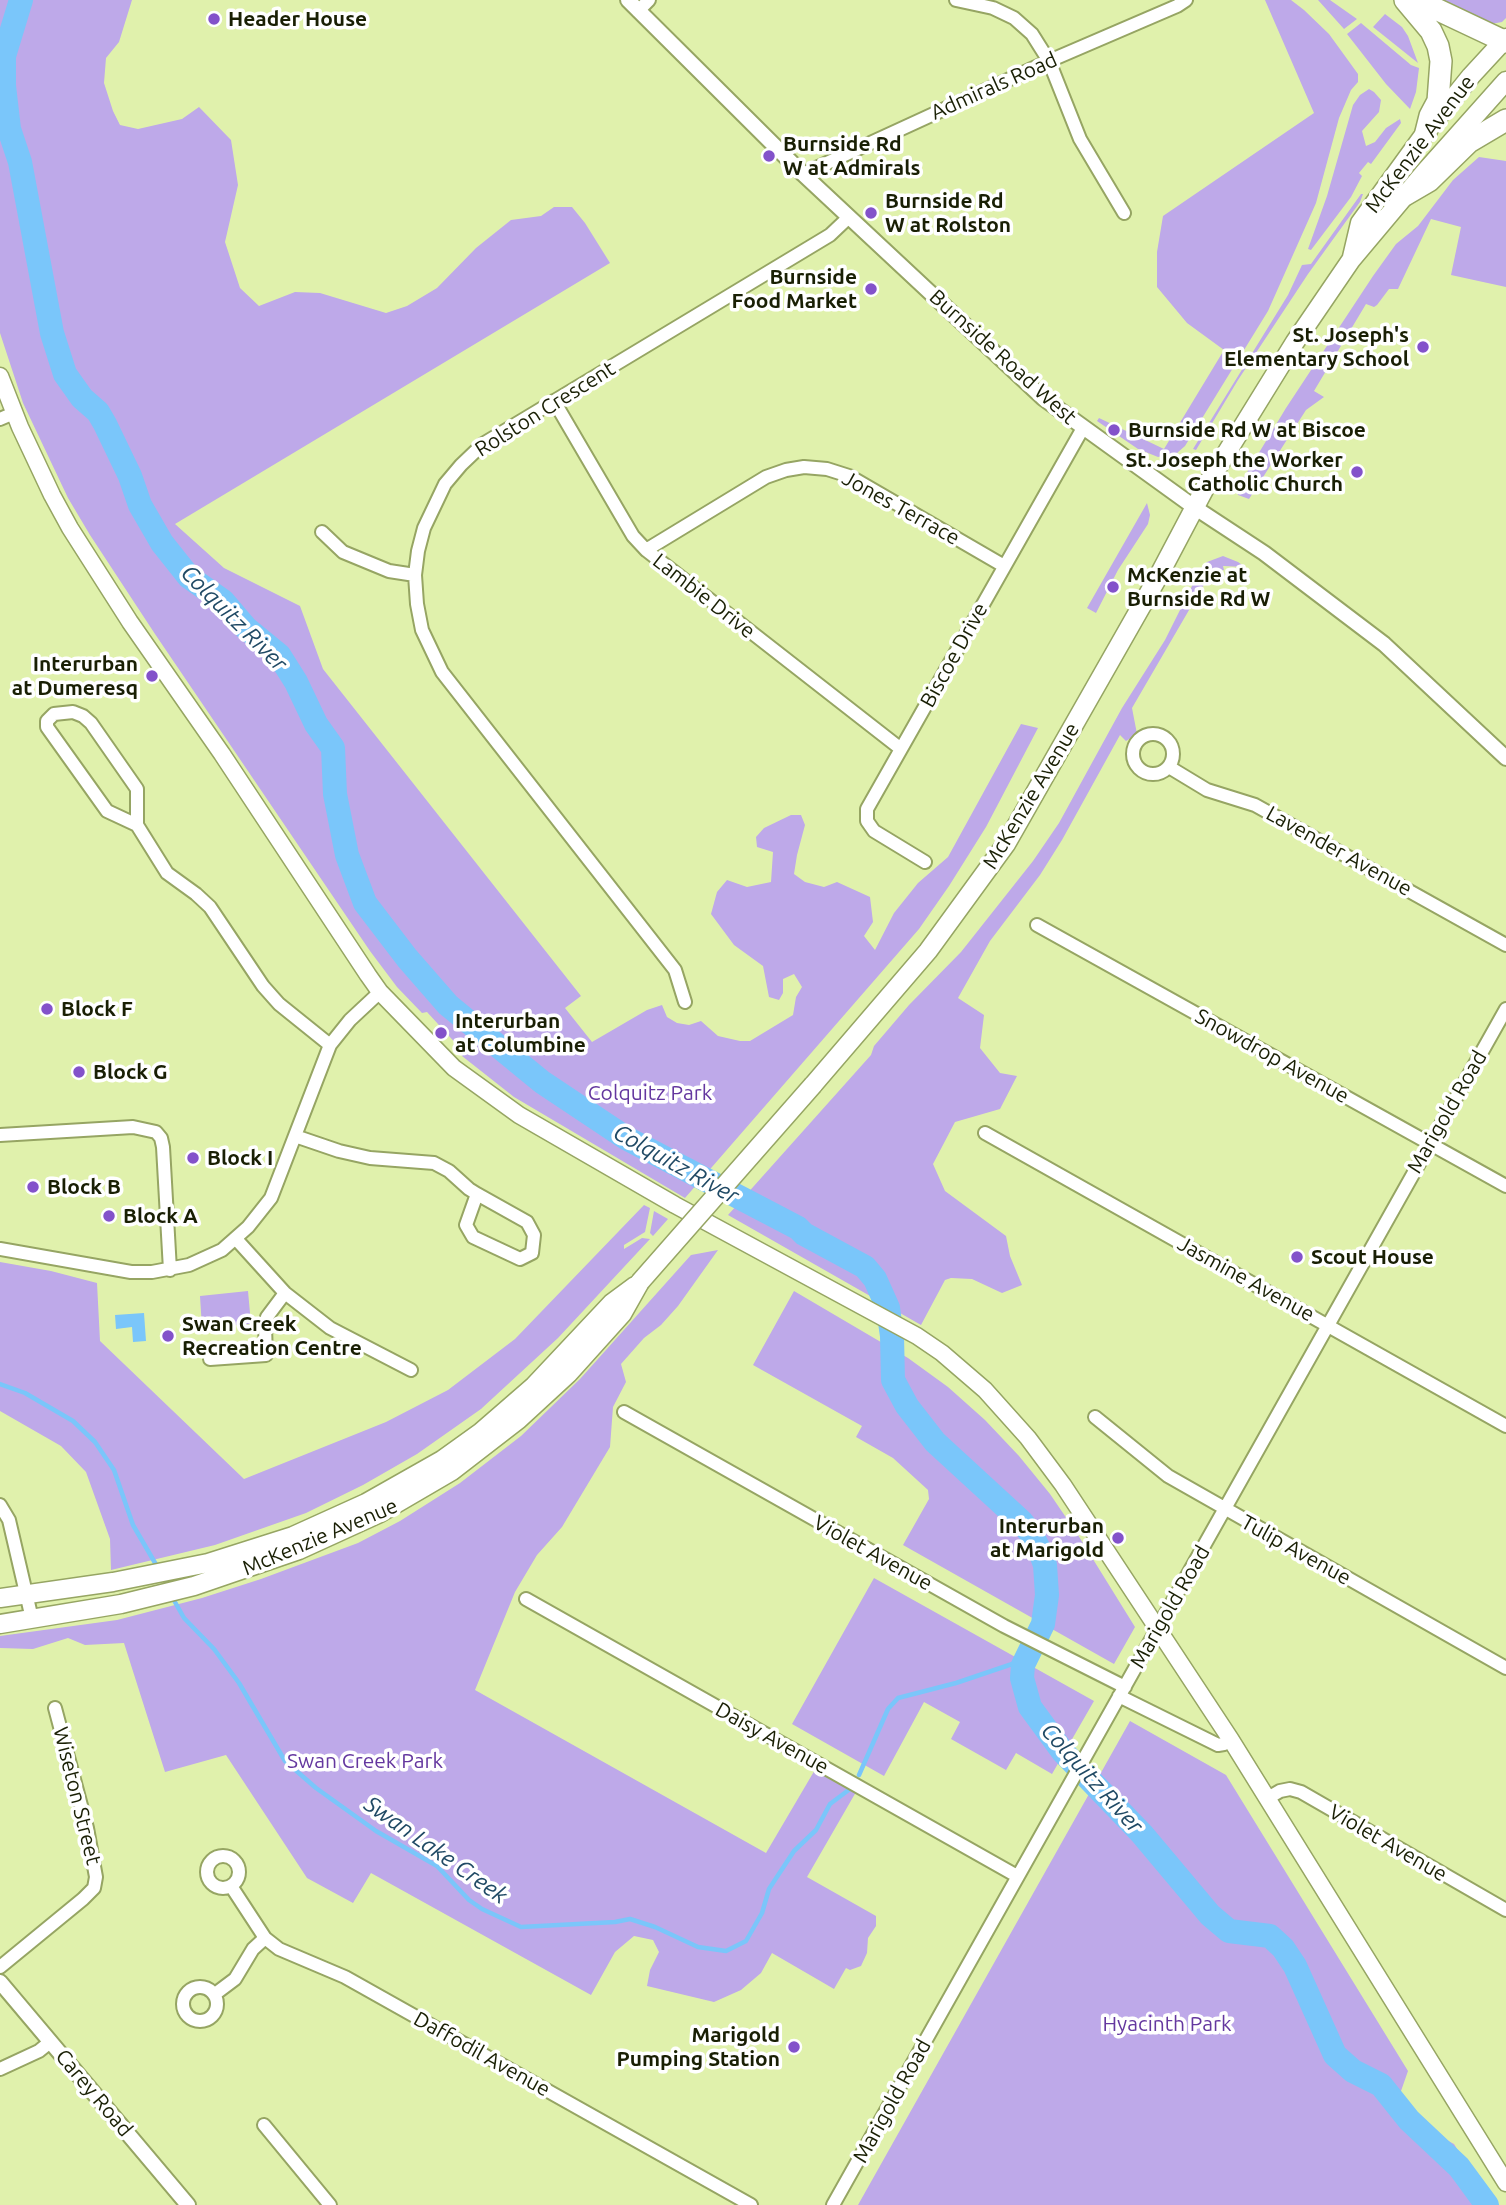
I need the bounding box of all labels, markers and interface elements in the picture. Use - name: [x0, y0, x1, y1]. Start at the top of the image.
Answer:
- place label: Header House: [228, 6, 367, 32]
- marker: Header House: [206, 11, 222, 27]
- street label: Admirals Road: [927, 47, 1061, 125]
- street label: McKenzie Avenue: [1360, 70, 1480, 218]
- place label: Burnside Rd W at Admirals: [783, 131, 920, 181]
- marker: Burnside Rd W at Admirals: [761, 148, 777, 164]
- place label: Burnside Rd W at Rolston: [885, 188, 1011, 238]
- marker: Burnside Rd W at Rolston: [863, 205, 879, 221]
- place label: Burnside Food Market: [732, 264, 857, 314]
- marker: Burnside Food Market: [863, 281, 879, 297]
- street label: Burnside Road West: [924, 284, 1082, 430]
- place label: St. Joseph's Elementary School: [1224, 322, 1409, 372]
- marker: St. Joseph's Elementary School: [1415, 339, 1431, 355]
- street label: Rolston Crescent: [470, 356, 620, 462]
- place label: Burnside Rd W at Biscoe: [1128, 417, 1366, 443]
- marker: Burnside Rd W at Biscoe: [1106, 422, 1122, 438]
- place label: St. Joseph the Worker Catholic Church: [1125, 447, 1343, 497]
- marker: St. Joseph the Worker Catholic Church: [1349, 464, 1365, 480]
- street label: Jones Terrace: [838, 465, 964, 551]
- street label: Lambie Drive: [648, 548, 760, 644]
- water label: Colquitz River: [175, 559, 293, 677]
- place label: McKenzie at Burnside Rd W: [1127, 562, 1270, 612]
- marker: McKenzie at Burnside Rd W: [1105, 579, 1121, 595]
- street label: Biscoe Drive: [915, 598, 993, 712]
- place label: Interurban at Dumeresq: [12, 651, 138, 701]
- marker: Interurban at Dumeresq: [144, 668, 160, 684]
- street label: McKenzie Avenue: [977, 718, 1085, 874]
- street label: Lavender Avenue: [1262, 801, 1416, 901]
- place label: Block F: [61, 996, 133, 1022]
- marker: Block F: [39, 1001, 55, 1017]
- street label: Snowdrop Avenue: [1191, 1003, 1353, 1109]
- place label: Interurban at Columbine: [455, 1008, 586, 1058]
- marker: Interurban at Columbine: [433, 1025, 449, 1041]
- street label: Marigold Road: [1402, 1046, 1492, 1178]
- place label: Block G: [93, 1059, 168, 1085]
- marker: Block G: [71, 1064, 87, 1080]
- park label: Colquitz Park: [588, 1080, 712, 1106]
- water label: Colquitz River: [608, 1118, 744, 1210]
- place label: Block I: [207, 1145, 273, 1171]
- marker: Block I: [185, 1150, 201, 1166]
- place label: Block B: [47, 1174, 121, 1200]
- marker: Block B: [25, 1179, 41, 1195]
- place label: Block A: [123, 1203, 198, 1229]
- marker: Block A: [101, 1208, 117, 1224]
- street label: Jasmine Avenue: [1173, 1231, 1319, 1327]
- place label: Scout House: [1311, 1244, 1434, 1270]
- marker: Scout House: [1289, 1249, 1305, 1265]
- place label: Swan Creek Recreation Centre: [182, 1311, 362, 1361]
- marker: Swan Creek Recreation Centre: [160, 1328, 176, 1344]
- street label: McKenzie Avenue: [239, 1493, 401, 1581]
- street label: Violet Avenue: [809, 1510, 937, 1596]
- street label: Tulip Avenue: [1237, 1510, 1355, 1590]
- place label: Interurban at Marigold: [990, 1513, 1104, 1563]
- marker: Interurban at Marigold: [1110, 1530, 1126, 1546]
- street label: Marigold Road: [1125, 1541, 1215, 1673]
- street label: Daisy Avenue: [711, 1697, 833, 1779]
- water label: Colquitz River: [1035, 1717, 1149, 1839]
- street label: Wiseton Street: [48, 1724, 106, 1868]
- park label: Swan Creek Park: [287, 1748, 443, 1774]
- water label: Swan Lake Creek: [359, 1790, 513, 1910]
- street label: Violet Avenue: [1324, 1799, 1452, 1887]
- street label: Daffodil Avenue: [409, 2006, 555, 2102]
- park label: Hyacinth Park: [1102, 2011, 1232, 2037]
- place label: Marigold Pumping Station: [616, 2022, 780, 2072]
- street label: Marigold Road: [848, 2035, 936, 2167]
- marker: Marigold Pumping Station: [786, 2039, 802, 2055]
- street label: Carey Road: [50, 2044, 138, 2142]

